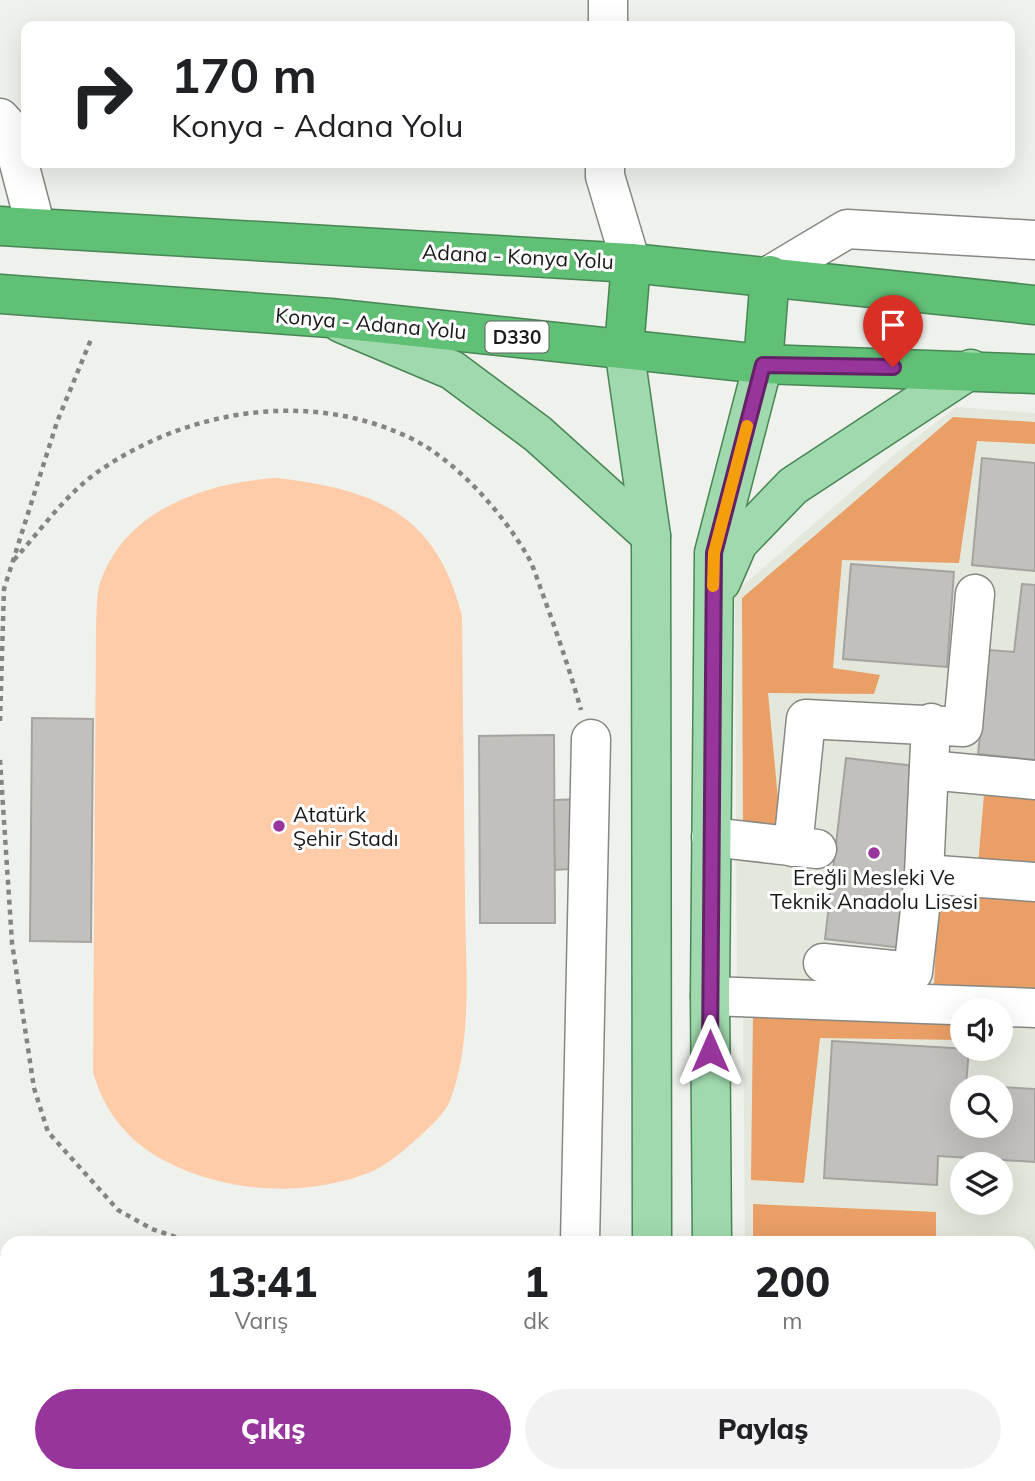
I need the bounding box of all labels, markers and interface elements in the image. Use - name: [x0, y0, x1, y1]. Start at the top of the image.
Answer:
- text: 170 m: [171, 44, 317, 105]
- icon: right: [56, 49, 147, 140]
- text: Konya - Adana Yolu: [171, 105, 463, 145]
- street label: Adana - Konya Yolu: [422, 238, 614, 274]
- pin: [863, 295, 923, 367]
- street label: Konya - Adana Yolu: [274, 302, 468, 344]
- icon: arrive: [874, 306, 912, 344]
- road number: D330: [486, 322, 548, 352]
- place label: Atatürk Şehir Stadı: [293, 801, 399, 851]
- marker: Atatürk Şehir Stadı: [271, 818, 287, 834]
- marker: Ereğli Mesleki Ve Teknik Anadolu Lisesi: [866, 845, 882, 861]
- place label: Ereğli Mesleki Ve Teknik Anadolu Lisesi: [770, 864, 978, 914]
- map controls: [950, 998, 1013, 1215]
- button: sound: [950, 998, 1013, 1061]
- position arrow: [673, 1014, 747, 1088]
- button: search: [950, 1075, 1013, 1138]
- button: layers: [950, 1152, 1013, 1215]
- text: 13:41: [206, 1255, 317, 1308]
- text: 1: [523, 1255, 549, 1308]
- text: 200: [755, 1255, 830, 1308]
- text: Varış: [235, 1306, 289, 1335]
- text: dk: [523, 1306, 549, 1335]
- text: m: [782, 1306, 803, 1335]
- button: Çıkış: [35, 1389, 511, 1469]
- button: Paylaş: [525, 1389, 1001, 1469]

